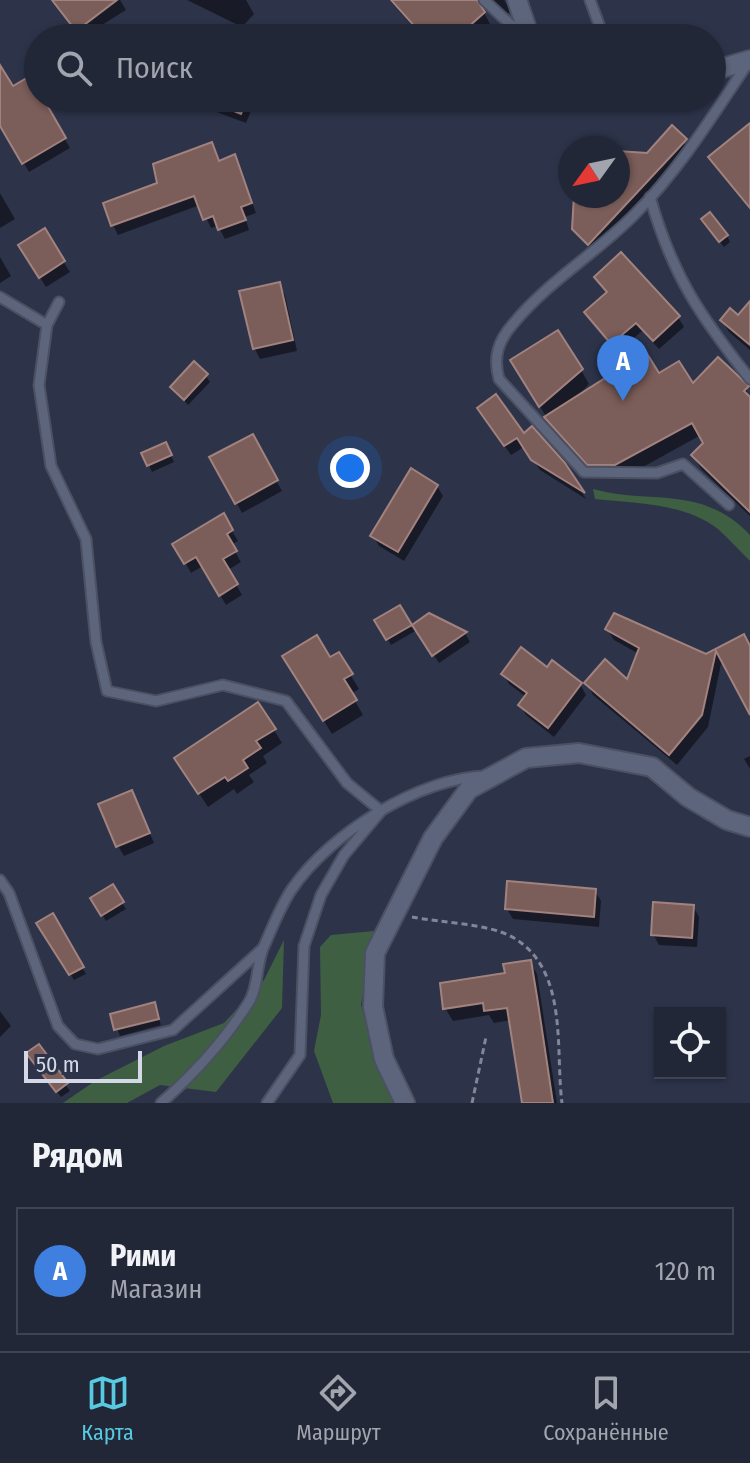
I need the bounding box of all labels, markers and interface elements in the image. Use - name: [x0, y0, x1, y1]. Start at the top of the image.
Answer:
- search box: [24, 24, 726, 112]
- icon: search: [52, 46, 96, 90]
- text: Поиск: [116, 50, 193, 86]
- north arrow: [558, 136, 630, 208]
- pin: A: [597, 335, 649, 401]
- your location: [330, 448, 370, 488]
- map controls: [654, 1007, 726, 1079]
- button: locate: [654, 1007, 726, 1079]
- scale bar: [24, 1047, 142, 1083]
- text: 50 m: [36, 1051, 80, 1078]
- text: Рядом: [32, 1135, 123, 1176]
- text: Рими: [110, 1238, 176, 1274]
- text: A: [53, 1256, 67, 1287]
- text: 120 m: [655, 1256, 716, 1287]
- text: Магазин: [110, 1274, 202, 1305]
- tab: Карта: [81, 1371, 134, 1446]
- tab: Маршрут: [296, 1371, 381, 1446]
- tab: Сохранённые: [543, 1371, 669, 1446]

